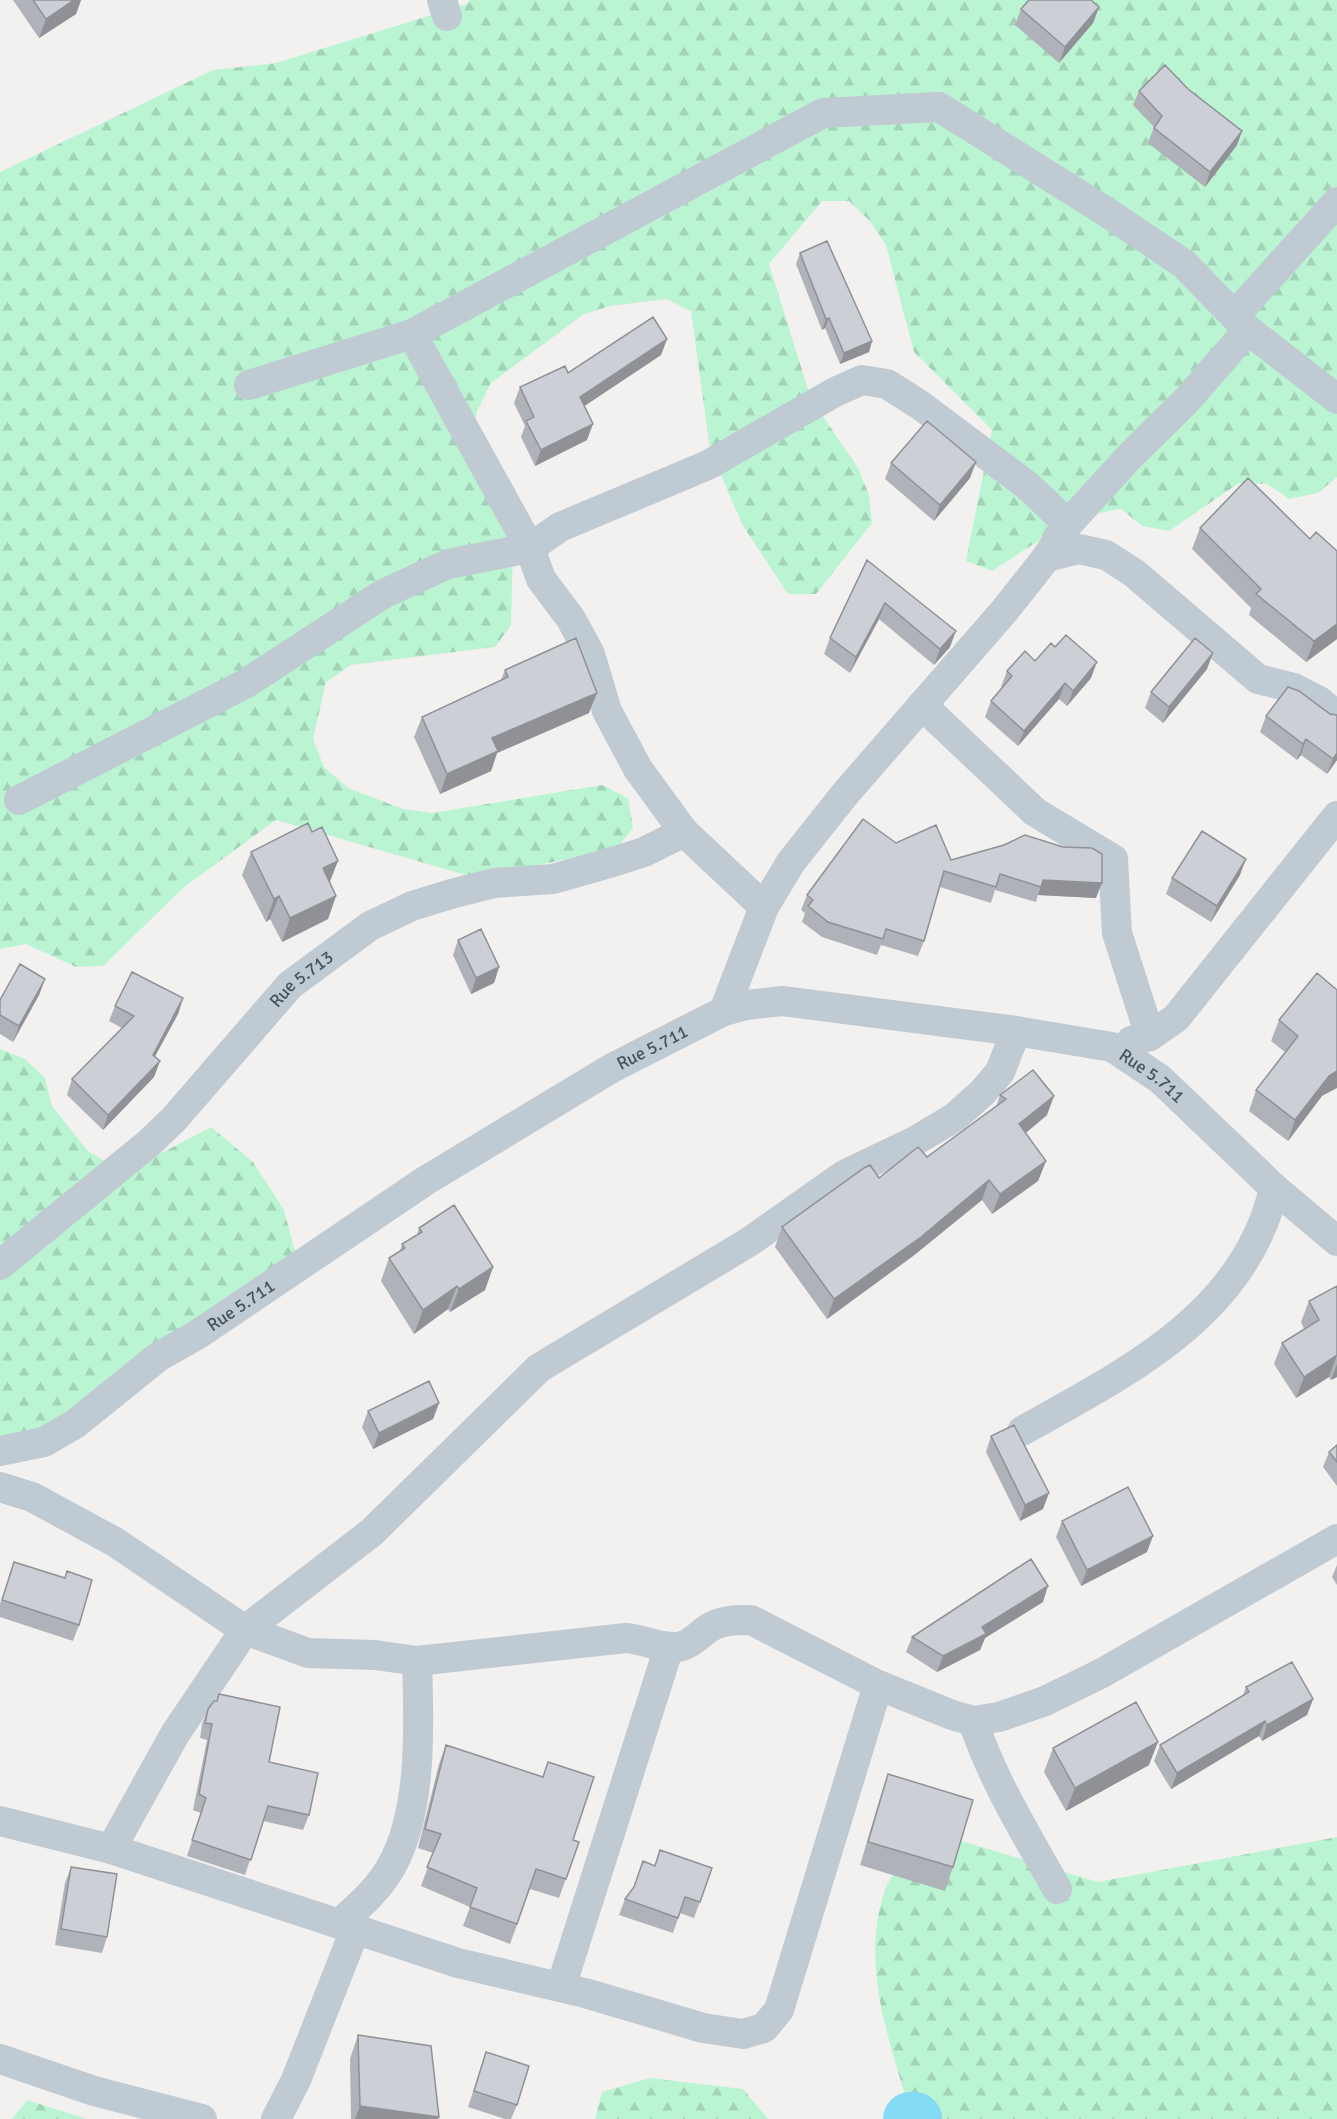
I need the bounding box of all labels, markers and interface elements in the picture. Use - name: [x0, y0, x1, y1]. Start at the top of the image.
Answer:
- street label: Rue 5.713: [265, 946, 338, 1012]
- street label: Rue 5.711: [613, 1020, 692, 1075]
- street label: Rue 5.711: [1115, 1044, 1189, 1108]
- street label: Rue 5.711: [203, 1275, 279, 1336]

